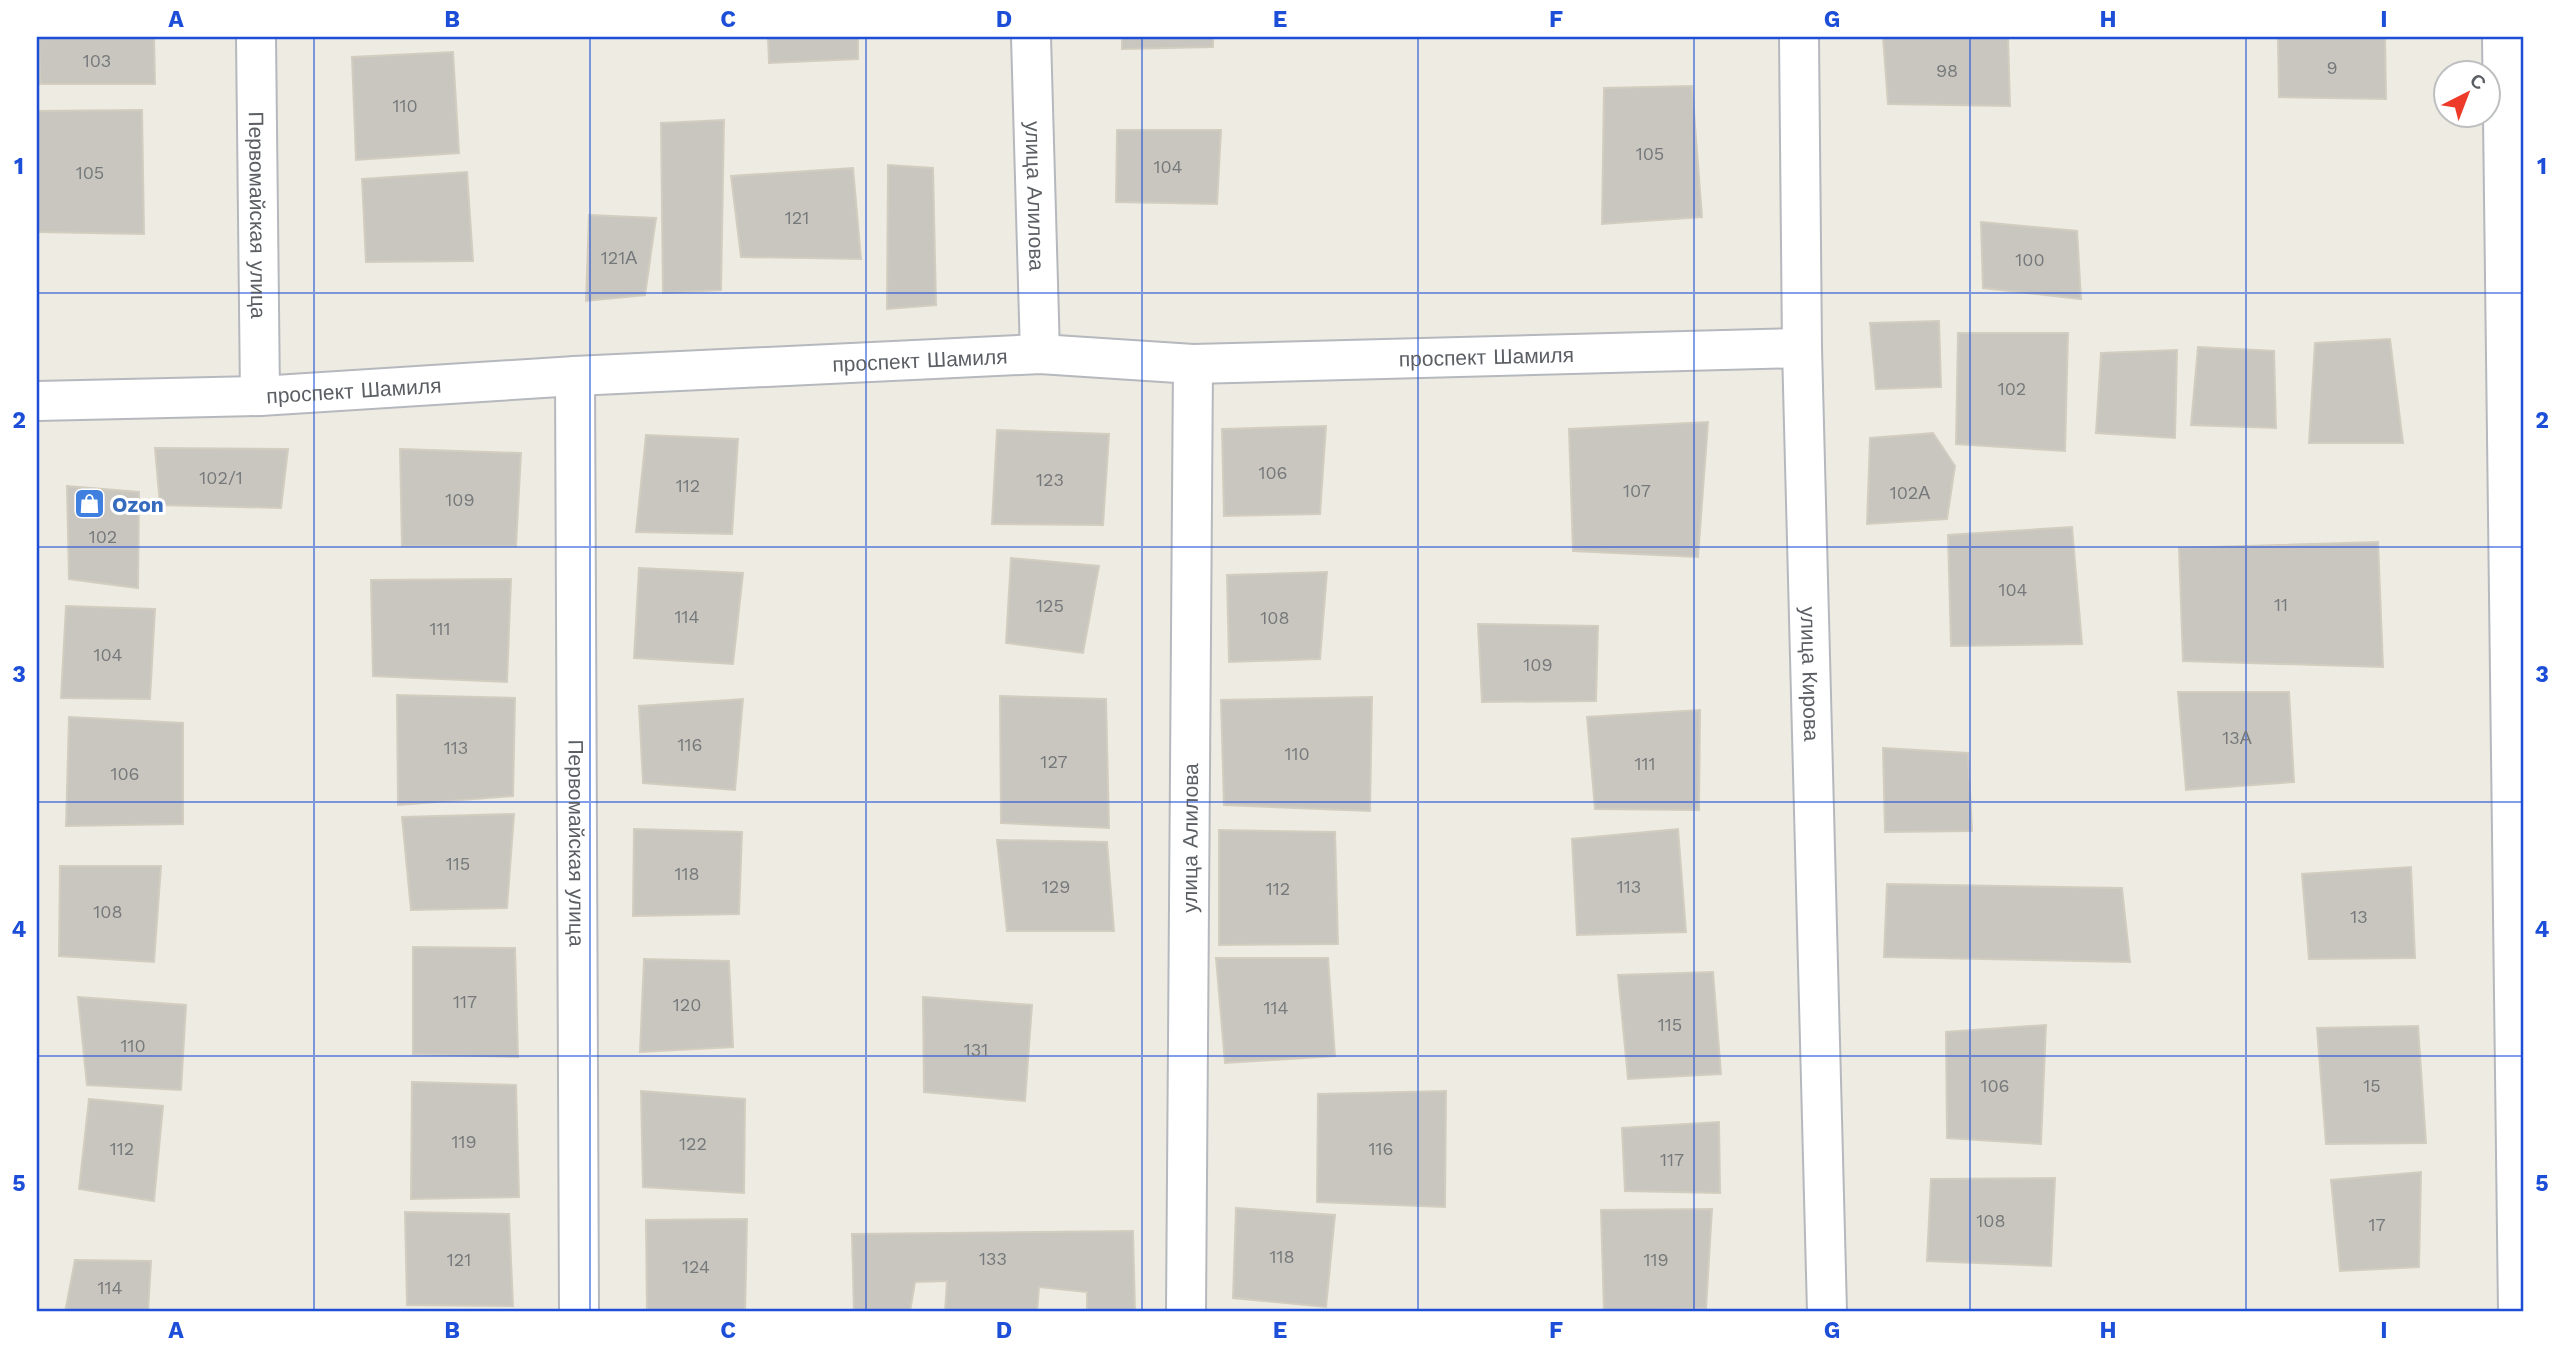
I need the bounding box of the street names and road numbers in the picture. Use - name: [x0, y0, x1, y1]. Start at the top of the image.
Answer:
- street label: Первомайская улица: [244, 111, 272, 319]
- street label: улица Алилова: [1021, 121, 1050, 271]
- street label: проспект Шамиля: [1398, 341, 1574, 371]
- street label: проспект Шамиля: [832, 343, 1008, 376]
- street label: проспект Шамиля: [265, 372, 442, 408]
- street label: улица Кирова: [1796, 606, 1825, 742]
- street label: Первомайская улица: [564, 739, 590, 947]
- street label: улица Алилова: [1176, 763, 1203, 913]

